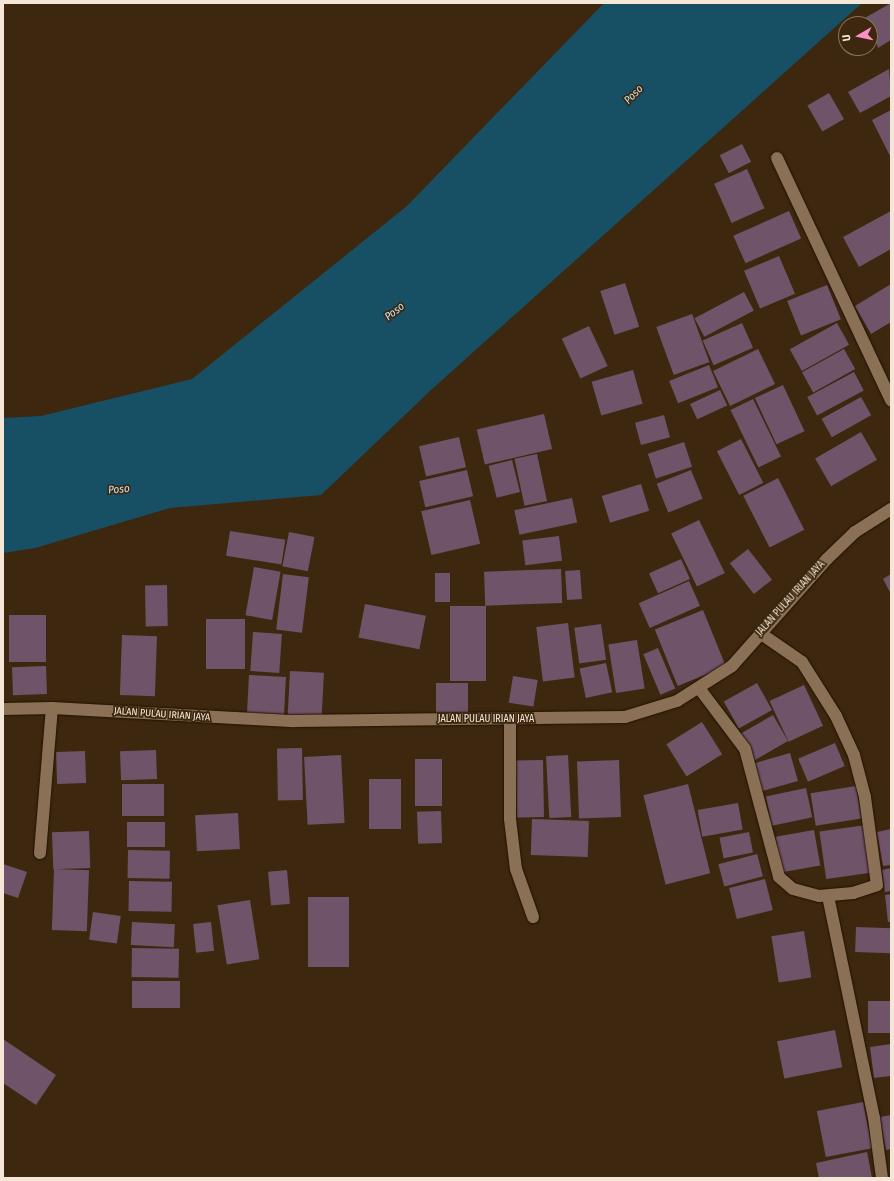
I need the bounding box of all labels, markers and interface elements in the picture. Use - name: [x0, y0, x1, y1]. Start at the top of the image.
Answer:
- north arrow: [838, 16, 878, 56]
- text: U: [840, 34, 854, 42]
- water label: Poso: [622, 83, 646, 107]
- water label: Poso: [382, 300, 408, 324]
- water label: Poso: [108, 482, 130, 498]
- street label: JALAN PULAU IRIAN JAYA: [754, 559, 828, 639]
- street label: JALAN PULAU IRIAN JAYA: [113, 706, 211, 724]
- street label: JALAN PULAU IRIAN JAYA: [438, 714, 534, 726]

